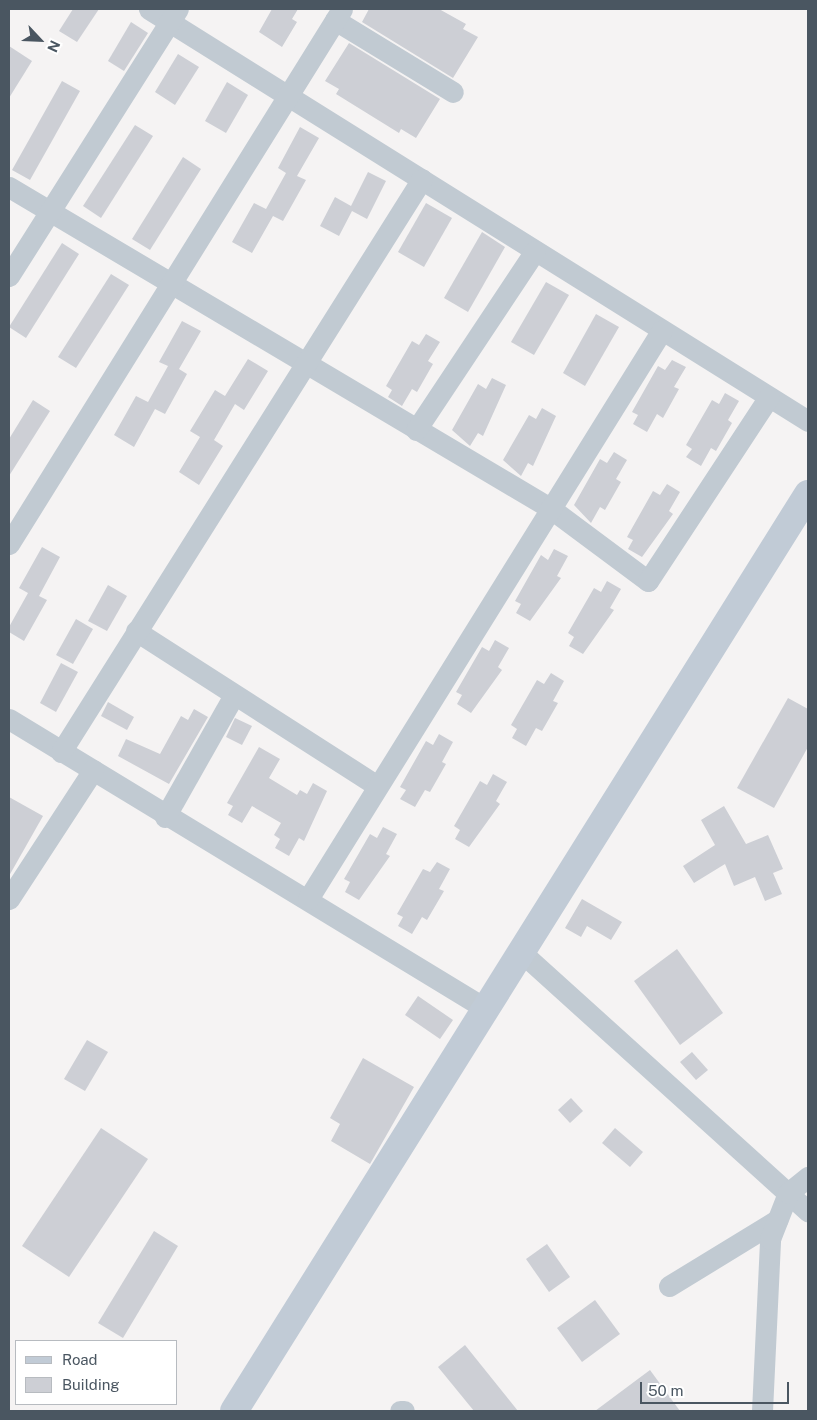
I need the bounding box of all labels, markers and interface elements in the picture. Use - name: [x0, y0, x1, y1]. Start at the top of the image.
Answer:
- north arrow: [15, 15, 65, 65]
- text: N: [44, 38, 63, 55]
- legend: [15, 1340, 178, 1405]
- text: Road: [62, 1351, 98, 1368]
- scale bar: [642, 1372, 791, 1404]
- text: Building: [62, 1376, 120, 1393]
- text: 50 m: [648, 1382, 683, 1399]

